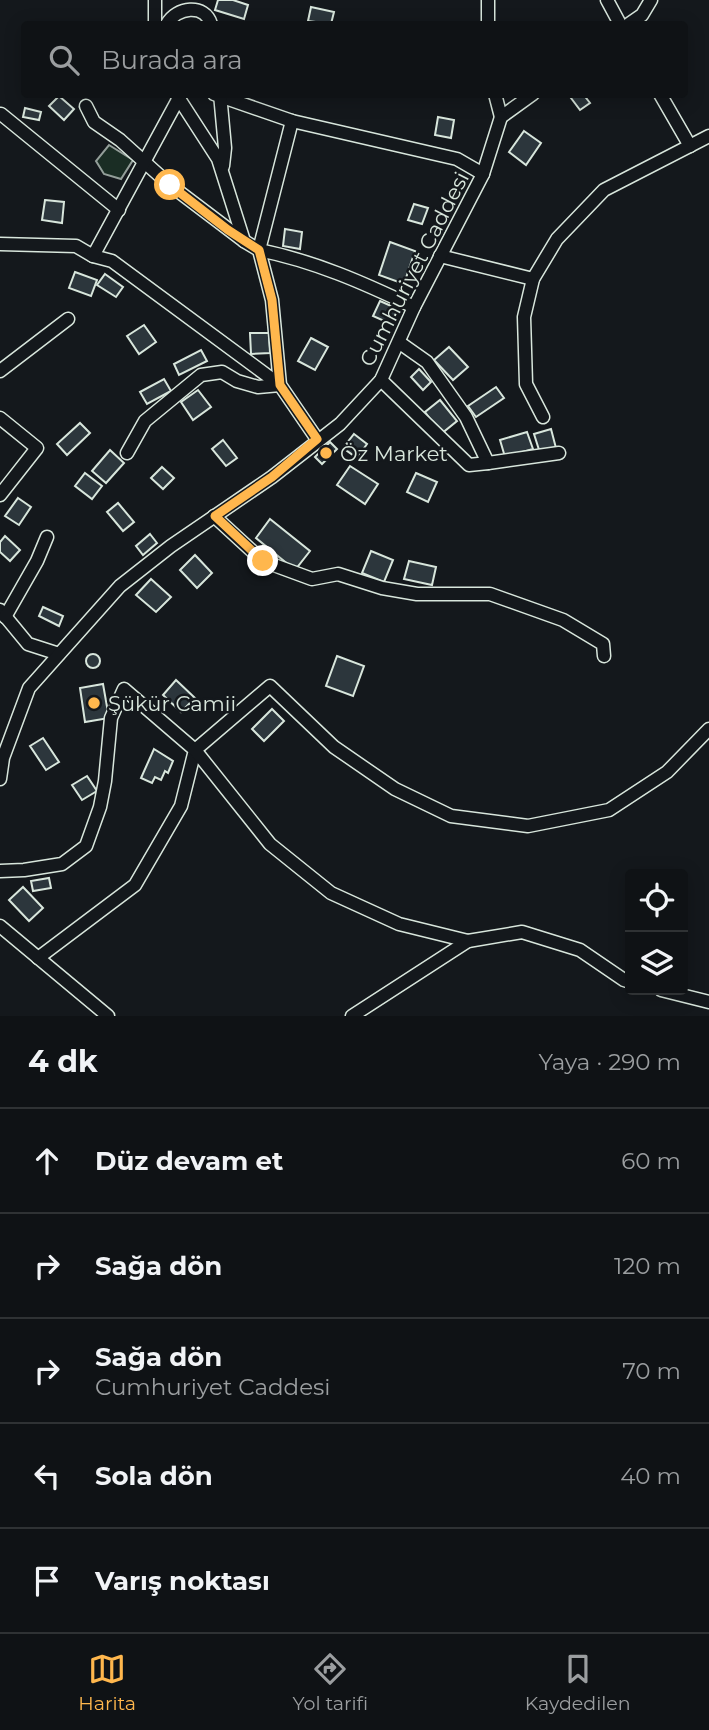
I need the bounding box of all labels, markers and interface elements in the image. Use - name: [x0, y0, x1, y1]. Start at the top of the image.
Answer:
- search box: [21, 21, 688, 98]
- icon: search: [45, 41, 83, 79]
- text: Burada ara: [101, 44, 243, 76]
- street label: Cumhuriyet Caddesi: [354, 168, 474, 370]
- route start: [154, 169, 185, 200]
- place label: Öz Market: [340, 441, 448, 466]
- marker: Öz Market: [318, 445, 334, 461]
- route end: [247, 545, 278, 576]
- place label: Şükür Camii: [108, 691, 236, 716]
- marker: Şükür Camii: [86, 695, 102, 711]
- map controls: [625, 869, 688, 995]
- button: locate: [625, 869, 688, 932]
- button: layers: [625, 932, 688, 995]
- text: 4 dk: [28, 1043, 98, 1080]
- text: Yaya · 290 m: [539, 1048, 681, 1076]
- icon: ahead: [28, 1142, 66, 1180]
- text: Düz devam et: [95, 1145, 283, 1177]
- text: 60 m: [621, 1147, 681, 1175]
- icon: right: [28, 1247, 66, 1285]
- text: Sağa dön: [95, 1250, 222, 1282]
- text: 120 m: [614, 1252, 681, 1280]
- text: Sağa dön: [95, 1341, 222, 1373]
- icon: right: [28, 1352, 66, 1390]
- text: 70 m: [622, 1357, 681, 1385]
- text: Cumhuriyet Caddesi: [95, 1373, 330, 1401]
- icon: left: [28, 1457, 66, 1495]
- text: Sola dön: [95, 1460, 213, 1492]
- text: 40 m: [620, 1462, 681, 1490]
- icon: arrive: [28, 1562, 66, 1600]
- text: Varış noktası: [95, 1565, 270, 1597]
- tab: Harita: [78, 1650, 136, 1715]
- tab: Yol tarifi: [293, 1650, 368, 1715]
- tab: Kaydedilen: [525, 1650, 631, 1715]

